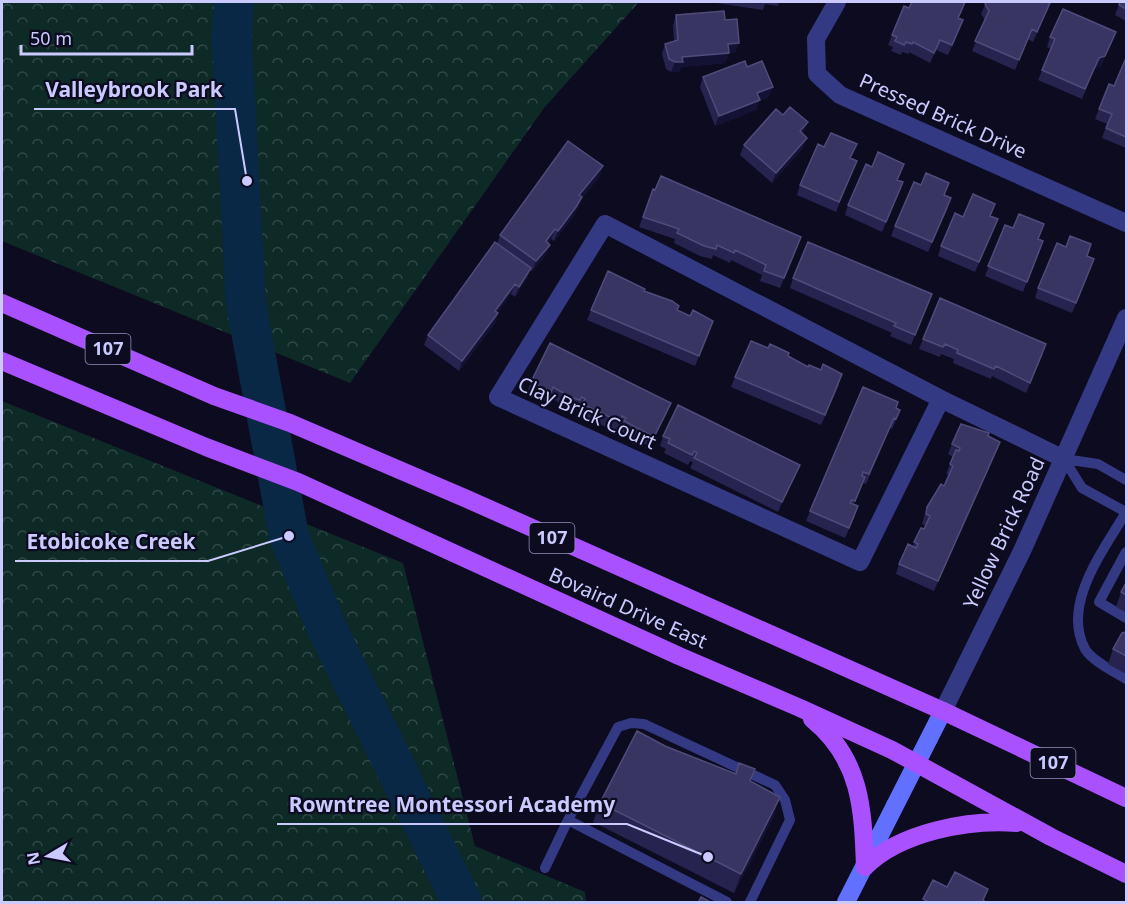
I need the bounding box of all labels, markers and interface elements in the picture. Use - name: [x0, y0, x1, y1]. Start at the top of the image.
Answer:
- scale bar: [21, 18, 192, 56]
- text: 50 m: [30, 26, 72, 50]
- street label: Pressed Brick Drive: [855, 66, 1031, 165]
- callout: Valleybrook Park: [34, 70, 235, 109]
- text: Valleybrook Park: [45, 75, 224, 103]
- road number: 107: [86, 334, 130, 364]
- street label: Clay Brick Court: [514, 370, 661, 455]
- street label: Yellow Brick Road: [957, 453, 1051, 613]
- callout: Etobicoke Creek: [15, 522, 208, 561]
- road number: 107: [530, 523, 574, 553]
- text: Etobicoke Creek: [26, 527, 197, 555]
- street label: Bovaird Drive East: [545, 561, 712, 655]
- road number: 107: [1030, 748, 1076, 778]
- callout: Rowntree Montessori Academy: [277, 785, 627, 824]
- text: Rowntree Montessori Academy: [289, 790, 615, 818]
- north arrow: [18, 826, 78, 886]
- text: N: [21, 850, 45, 867]

